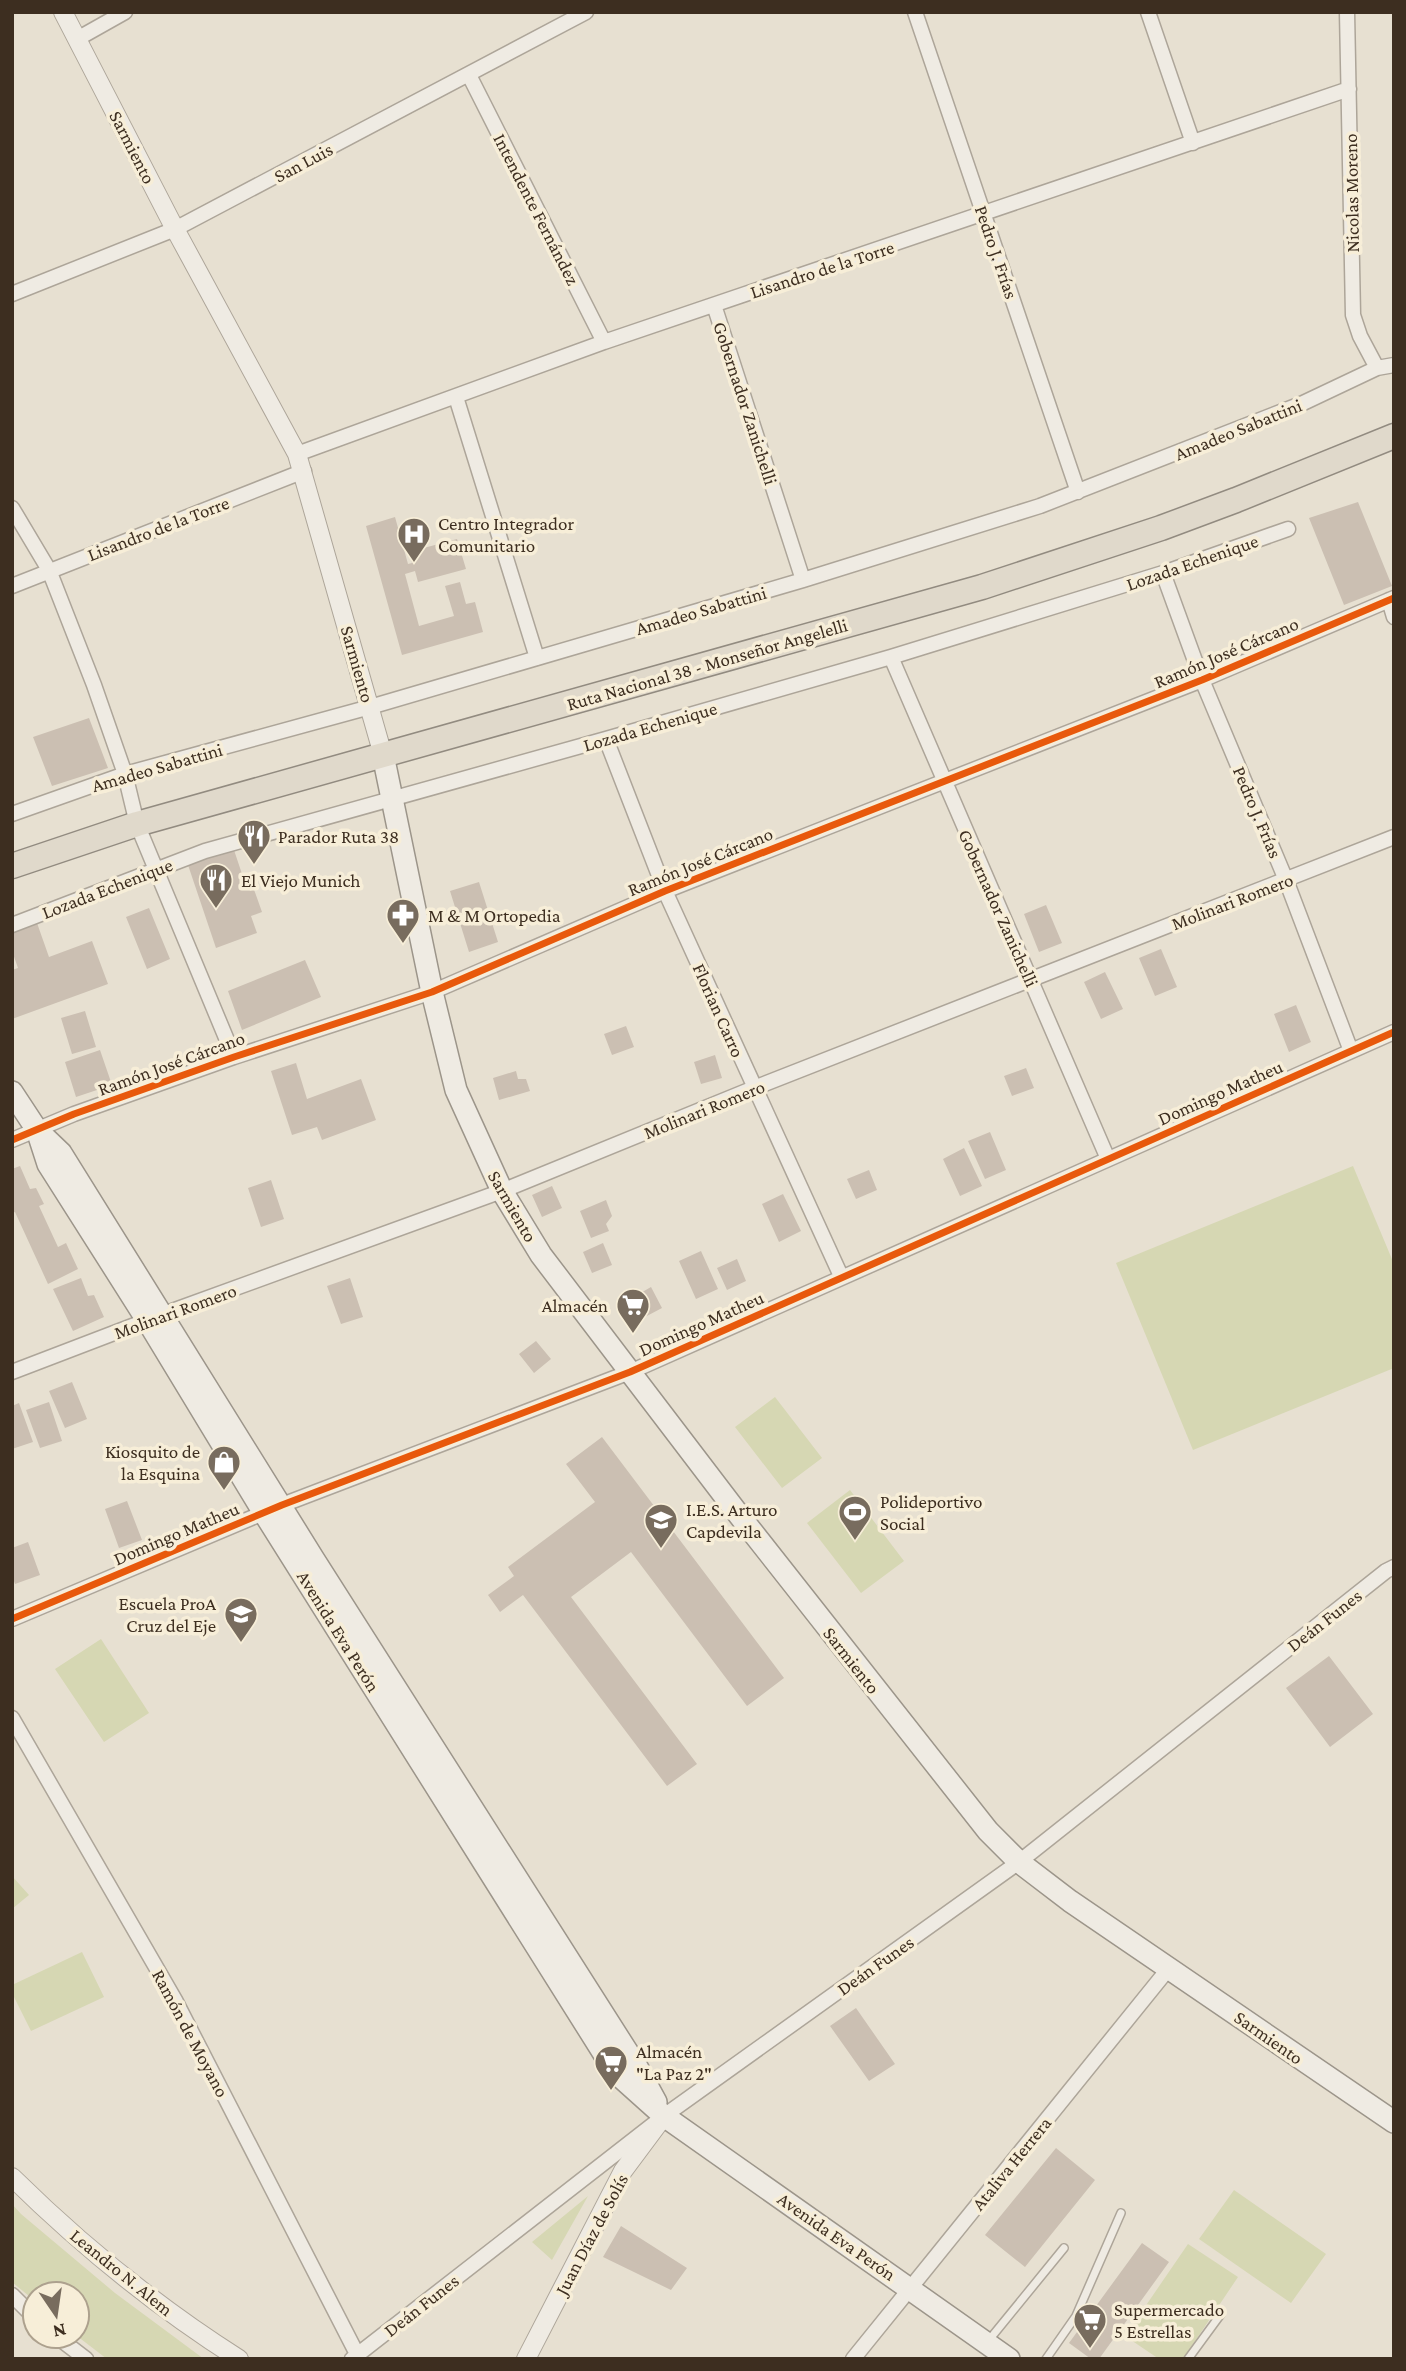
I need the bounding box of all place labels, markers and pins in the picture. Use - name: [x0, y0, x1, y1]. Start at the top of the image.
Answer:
- place label: Centro Integrador Comunitario: [438, 513, 575, 556]
- hospital icon: Centro Integrador Comunitario: [395, 515, 433, 564]
- restaurant icon: Parador Ruta 38: [235, 817, 273, 866]
- place label: Parador Ruta 38: [278, 826, 399, 847]
- restaurant icon: El Viejo Munich: [197, 861, 235, 910]
- place label: El Viejo Munich: [241, 870, 360, 892]
- pharmacy icon: M & M Ortopedia: [384, 896, 422, 945]
- place label: M & M Ortopedia: [428, 905, 561, 926]
- supermarket icon: Almacén: [614, 1286, 652, 1335]
- place label: Almacén: [542, 1295, 608, 1316]
- place label: Kiosquito de la Esquina: [105, 1441, 200, 1484]
- shop icon: Kiosquito de la Esquina: [205, 1443, 243, 1492]
- place label: Polideportivo Social: [880, 1491, 982, 1534]
- sports icon: Polideportivo Social: [836, 1493, 874, 1542]
- place label: I.E.S. Arturo Capdevila: [686, 1499, 777, 1542]
- school or university icon: I.E.S. Arturo Capdevila: [642, 1501, 680, 1550]
- place label: Escuela ProA Cruz del Eje: [118, 1593, 216, 1637]
- school or university icon: Escuela ProA Cruz del Eje: [222, 1595, 260, 1644]
- place label: Almacén "La Paz 2": [636, 2041, 712, 2084]
- supermarket icon: Almacén "La Paz 2": [592, 2043, 630, 2092]
- place label: Supermercado 5 Estrellas: [1114, 2299, 1224, 2342]
- supermarket icon: Supermercado 5 Estrellas: [1071, 2301, 1109, 2350]

